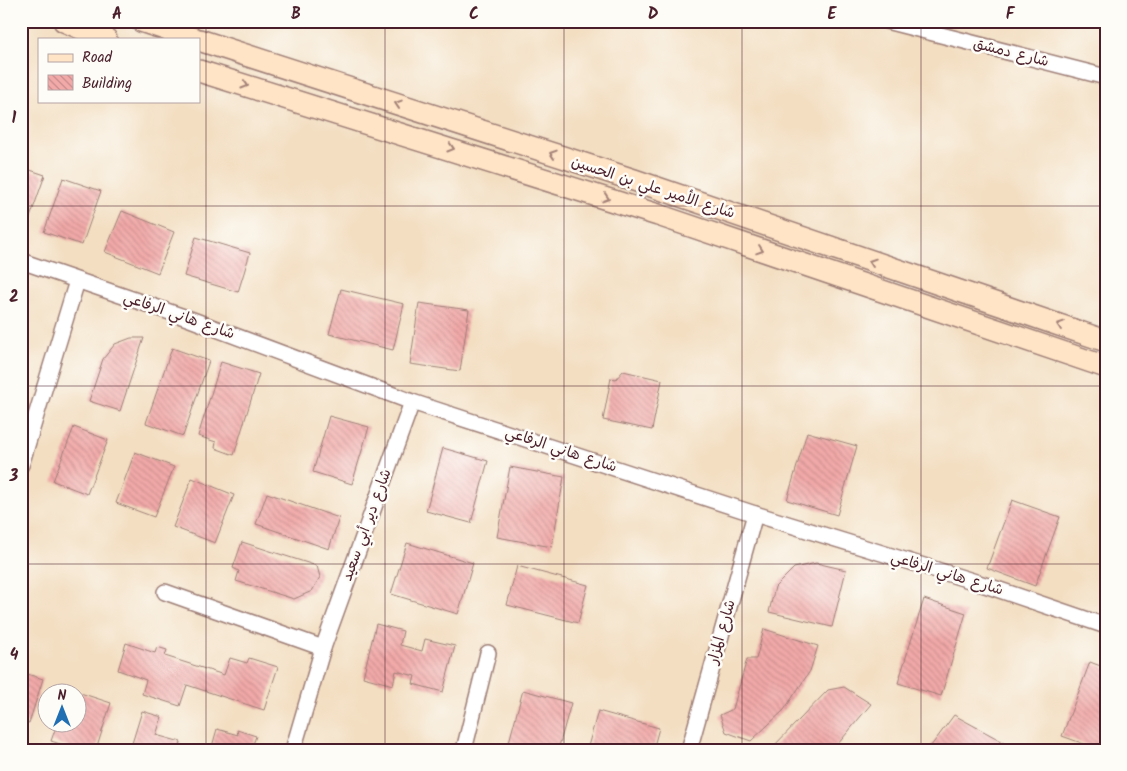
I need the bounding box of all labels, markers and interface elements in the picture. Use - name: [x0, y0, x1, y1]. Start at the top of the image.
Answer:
- text: A: [112, 2, 122, 27]
- text: B: [291, 2, 301, 27]
- text: C: [469, 2, 479, 27]
- text: D: [648, 2, 659, 27]
- text: E: [828, 2, 838, 27]
- text: F: [1006, 2, 1016, 27]
- street label: شارع دمشق: [971, 32, 1051, 74]
- legend: [38, 38, 200, 102]
- text: Road: [82, 46, 113, 70]
- text: Building: [82, 72, 132, 96]
- one-way arrow: [241, 79, 249, 89]
- one-way arrow: [394, 100, 403, 110]
- text: 1: [12, 106, 17, 131]
- one-way arrow: [446, 143, 454, 153]
- one-way arrow: [549, 150, 557, 160]
- street label: شارع الأمير علي بن الحسين: [568, 150, 738, 226]
- one-way arrow: [601, 192, 609, 202]
- one-way arrow: [755, 244, 763, 254]
- one-way arrow: [869, 258, 877, 268]
- text: 2: [9, 285, 19, 310]
- street label: شارع هاني الرفاعي: [120, 286, 238, 346]
- one-way arrow: [1056, 321, 1064, 331]
- street label: شارع هاني الرفاعي: [502, 421, 620, 479]
- text: 3: [9, 464, 19, 489]
- street label: شارع دير أبي سعيد: [336, 466, 398, 584]
- street label: شارع هاني الرفاعي: [888, 546, 1006, 602]
- street label: شارع المزار: [701, 597, 743, 668]
- text: 4: [10, 643, 19, 668]
- north arrow: [38, 684, 88, 734]
- text: N: [58, 685, 67, 707]

